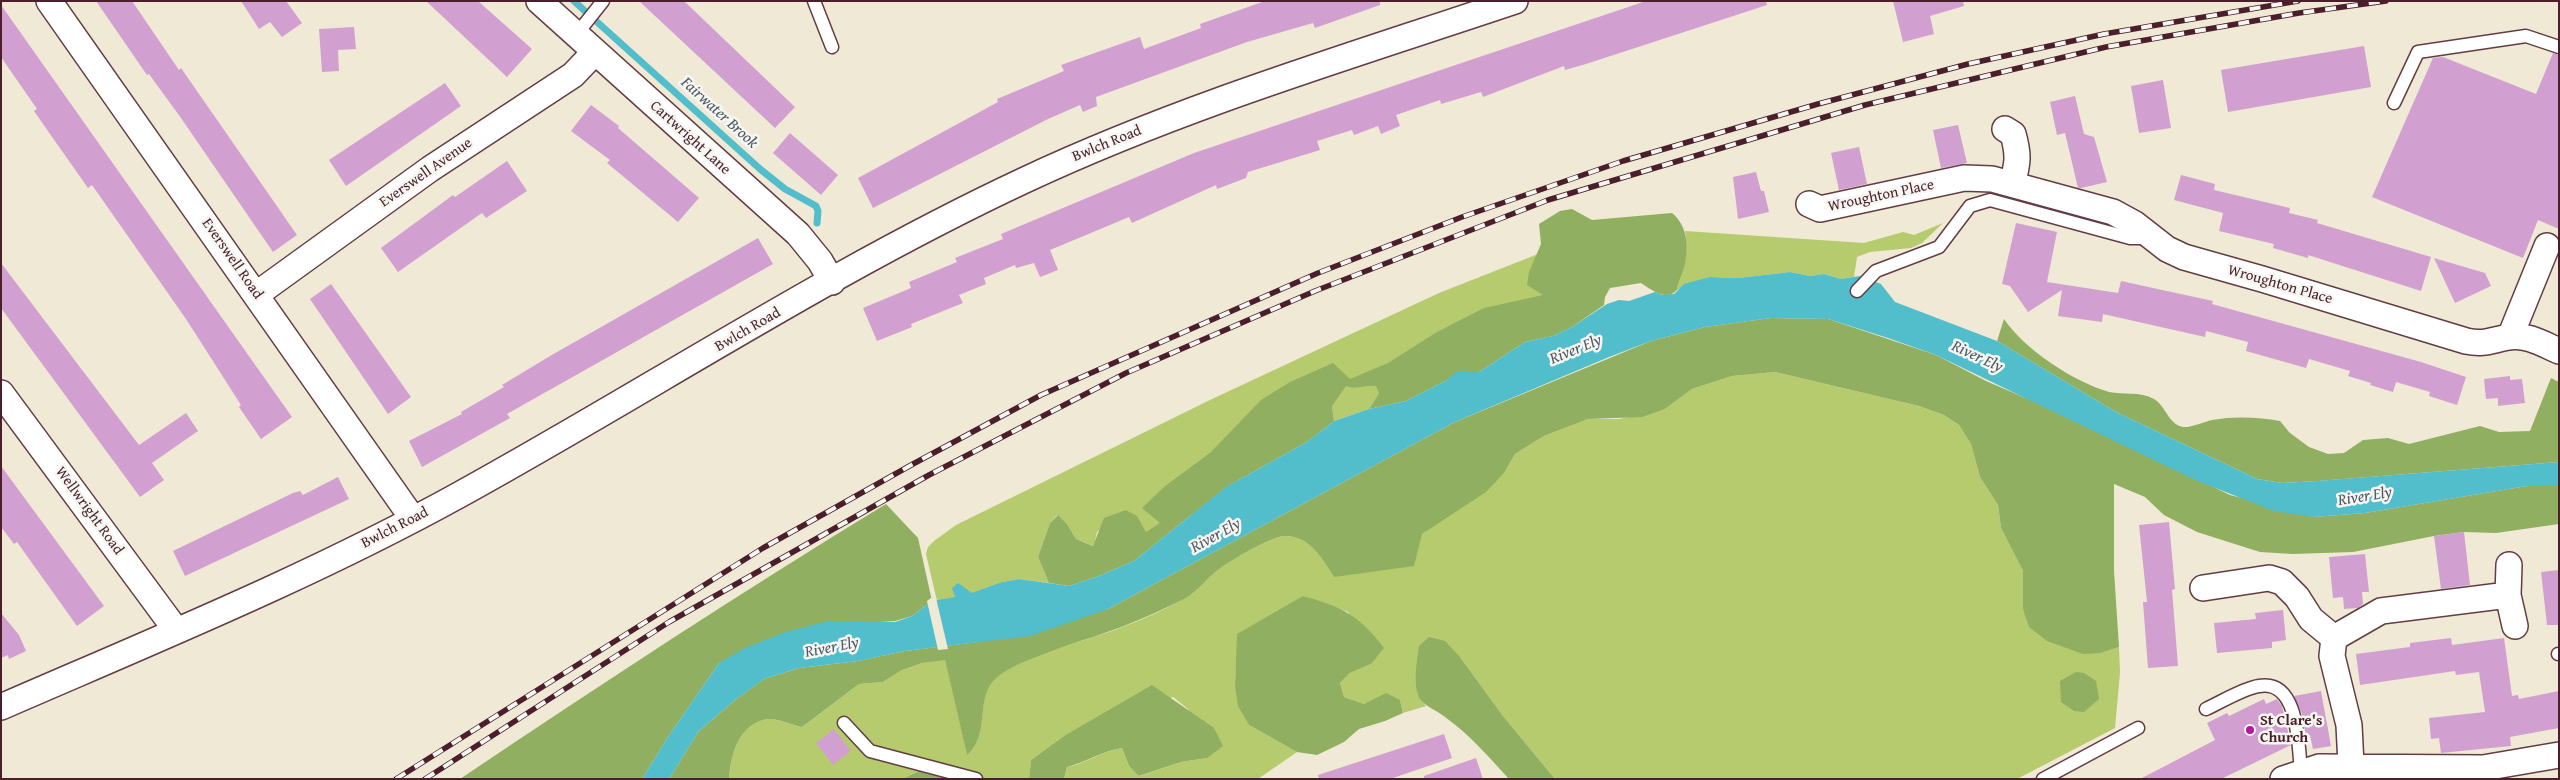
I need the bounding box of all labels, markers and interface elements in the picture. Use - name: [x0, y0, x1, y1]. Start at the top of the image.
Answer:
- water label: Fairwater Brook: [676, 73, 762, 153]
- street label: Cartwright Lane: [646, 97, 734, 179]
- street label: Bwlch Road: [1070, 122, 1144, 166]
- street label: Everswell Avenue: [376, 134, 476, 212]
- street label: Wroughton Place: [1826, 176, 1936, 216]
- street label: Everswell Road: [198, 215, 266, 303]
- street label: Wroughton Place: [2226, 261, 2334, 309]
- street label: Bwlch Road: [712, 304, 784, 356]
- water label: River Ely: [1547, 331, 1605, 369]
- water label: River Ely: [1948, 337, 2006, 377]
- street label: Wellwright Road: [51, 463, 127, 559]
- water label: River Ely: [2337, 483, 2393, 511]
- street label: Bwlch Road: [358, 503, 432, 553]
- water label: River Ely: [1188, 514, 1244, 558]
- water label: River Ely: [804, 633, 860, 663]
- place label: St Clare's Church: [2260, 712, 2322, 747]
- marker: St Clare's Church: [2244, 724, 2256, 736]

